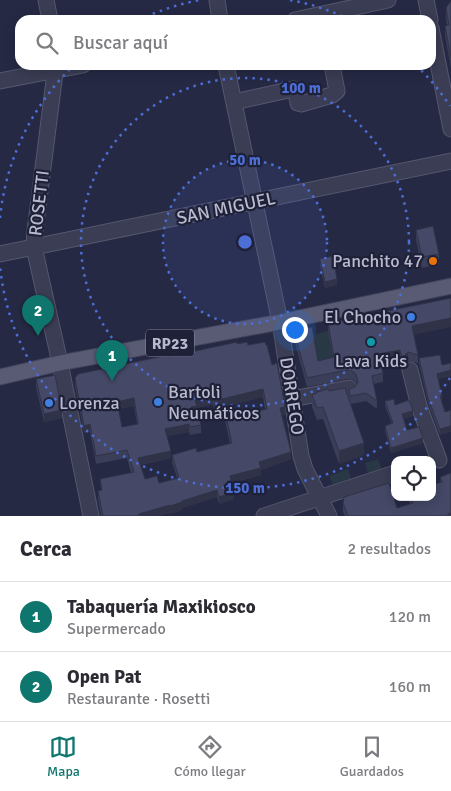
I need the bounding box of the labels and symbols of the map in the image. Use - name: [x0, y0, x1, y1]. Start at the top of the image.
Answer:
- text: 100 m: [281, 79, 321, 97]
- text: 50 m: [229, 151, 261, 169]
- street label: ROSETTI: [24, 169, 54, 237]
- street label: SAN MIGUEL: [175, 187, 277, 229]
- centre of rings: [236, 233, 254, 251]
- place label: Panchito 47: [332, 250, 423, 272]
- marker: Panchito 47: [427, 255, 439, 267]
- pin: 2: [22, 295, 54, 336]
- place label: El Chocho: [324, 306, 401, 328]
- marker: El Chocho: [405, 311, 417, 323]
- your location: [282, 317, 308, 343]
- road number: RP23: [146, 329, 194, 356]
- marker: Lava Kids: [365, 336, 377, 348]
- pin: 1: [96, 340, 128, 381]
- place label: Lava Kids: [335, 350, 407, 372]
- street label: DORREGO: [275, 355, 309, 437]
- place label: Bartoli Neumáticos: [168, 381, 259, 424]
- place label: Lorenza: [59, 392, 120, 414]
- marker: Bartoli Neumáticos: [152, 396, 164, 408]
- marker: Lorenza: [43, 397, 55, 409]
- text: 150 m: [225, 479, 265, 497]

